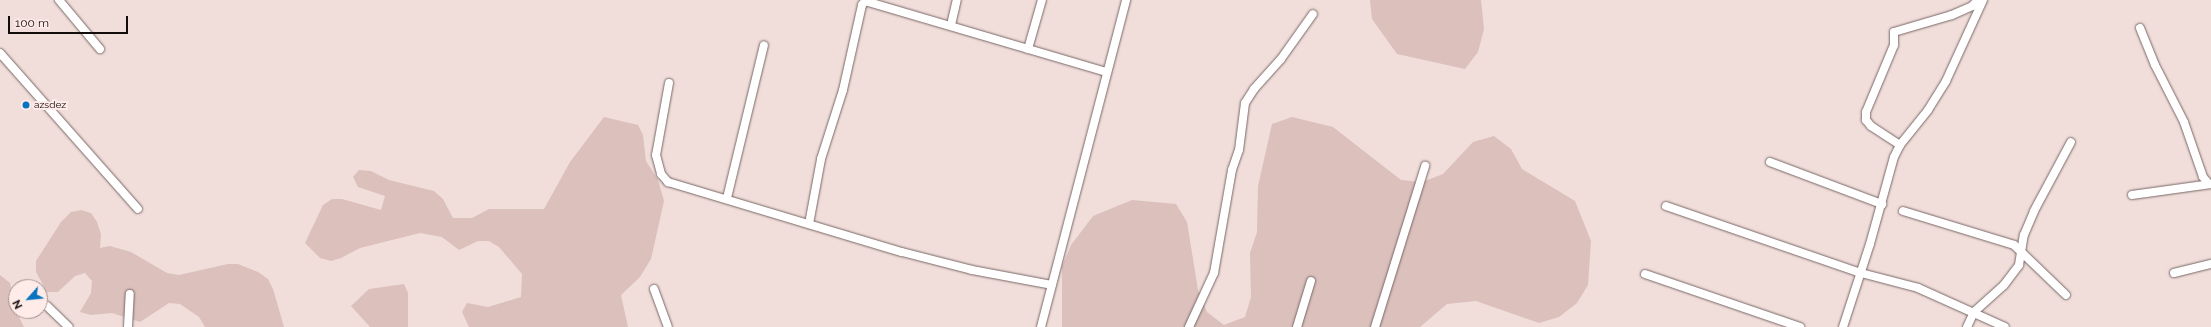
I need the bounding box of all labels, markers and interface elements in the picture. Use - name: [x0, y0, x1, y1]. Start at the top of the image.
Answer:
- scale bar: [10, 8, 130, 34]
- text: 100 m: [15, 16, 49, 30]
- place label: azsdez: [34, 99, 66, 111]
- marker: azsdez: [21, 100, 31, 110]
- north arrow: [8, 279, 48, 319]
- text: N: [10, 298, 25, 311]

